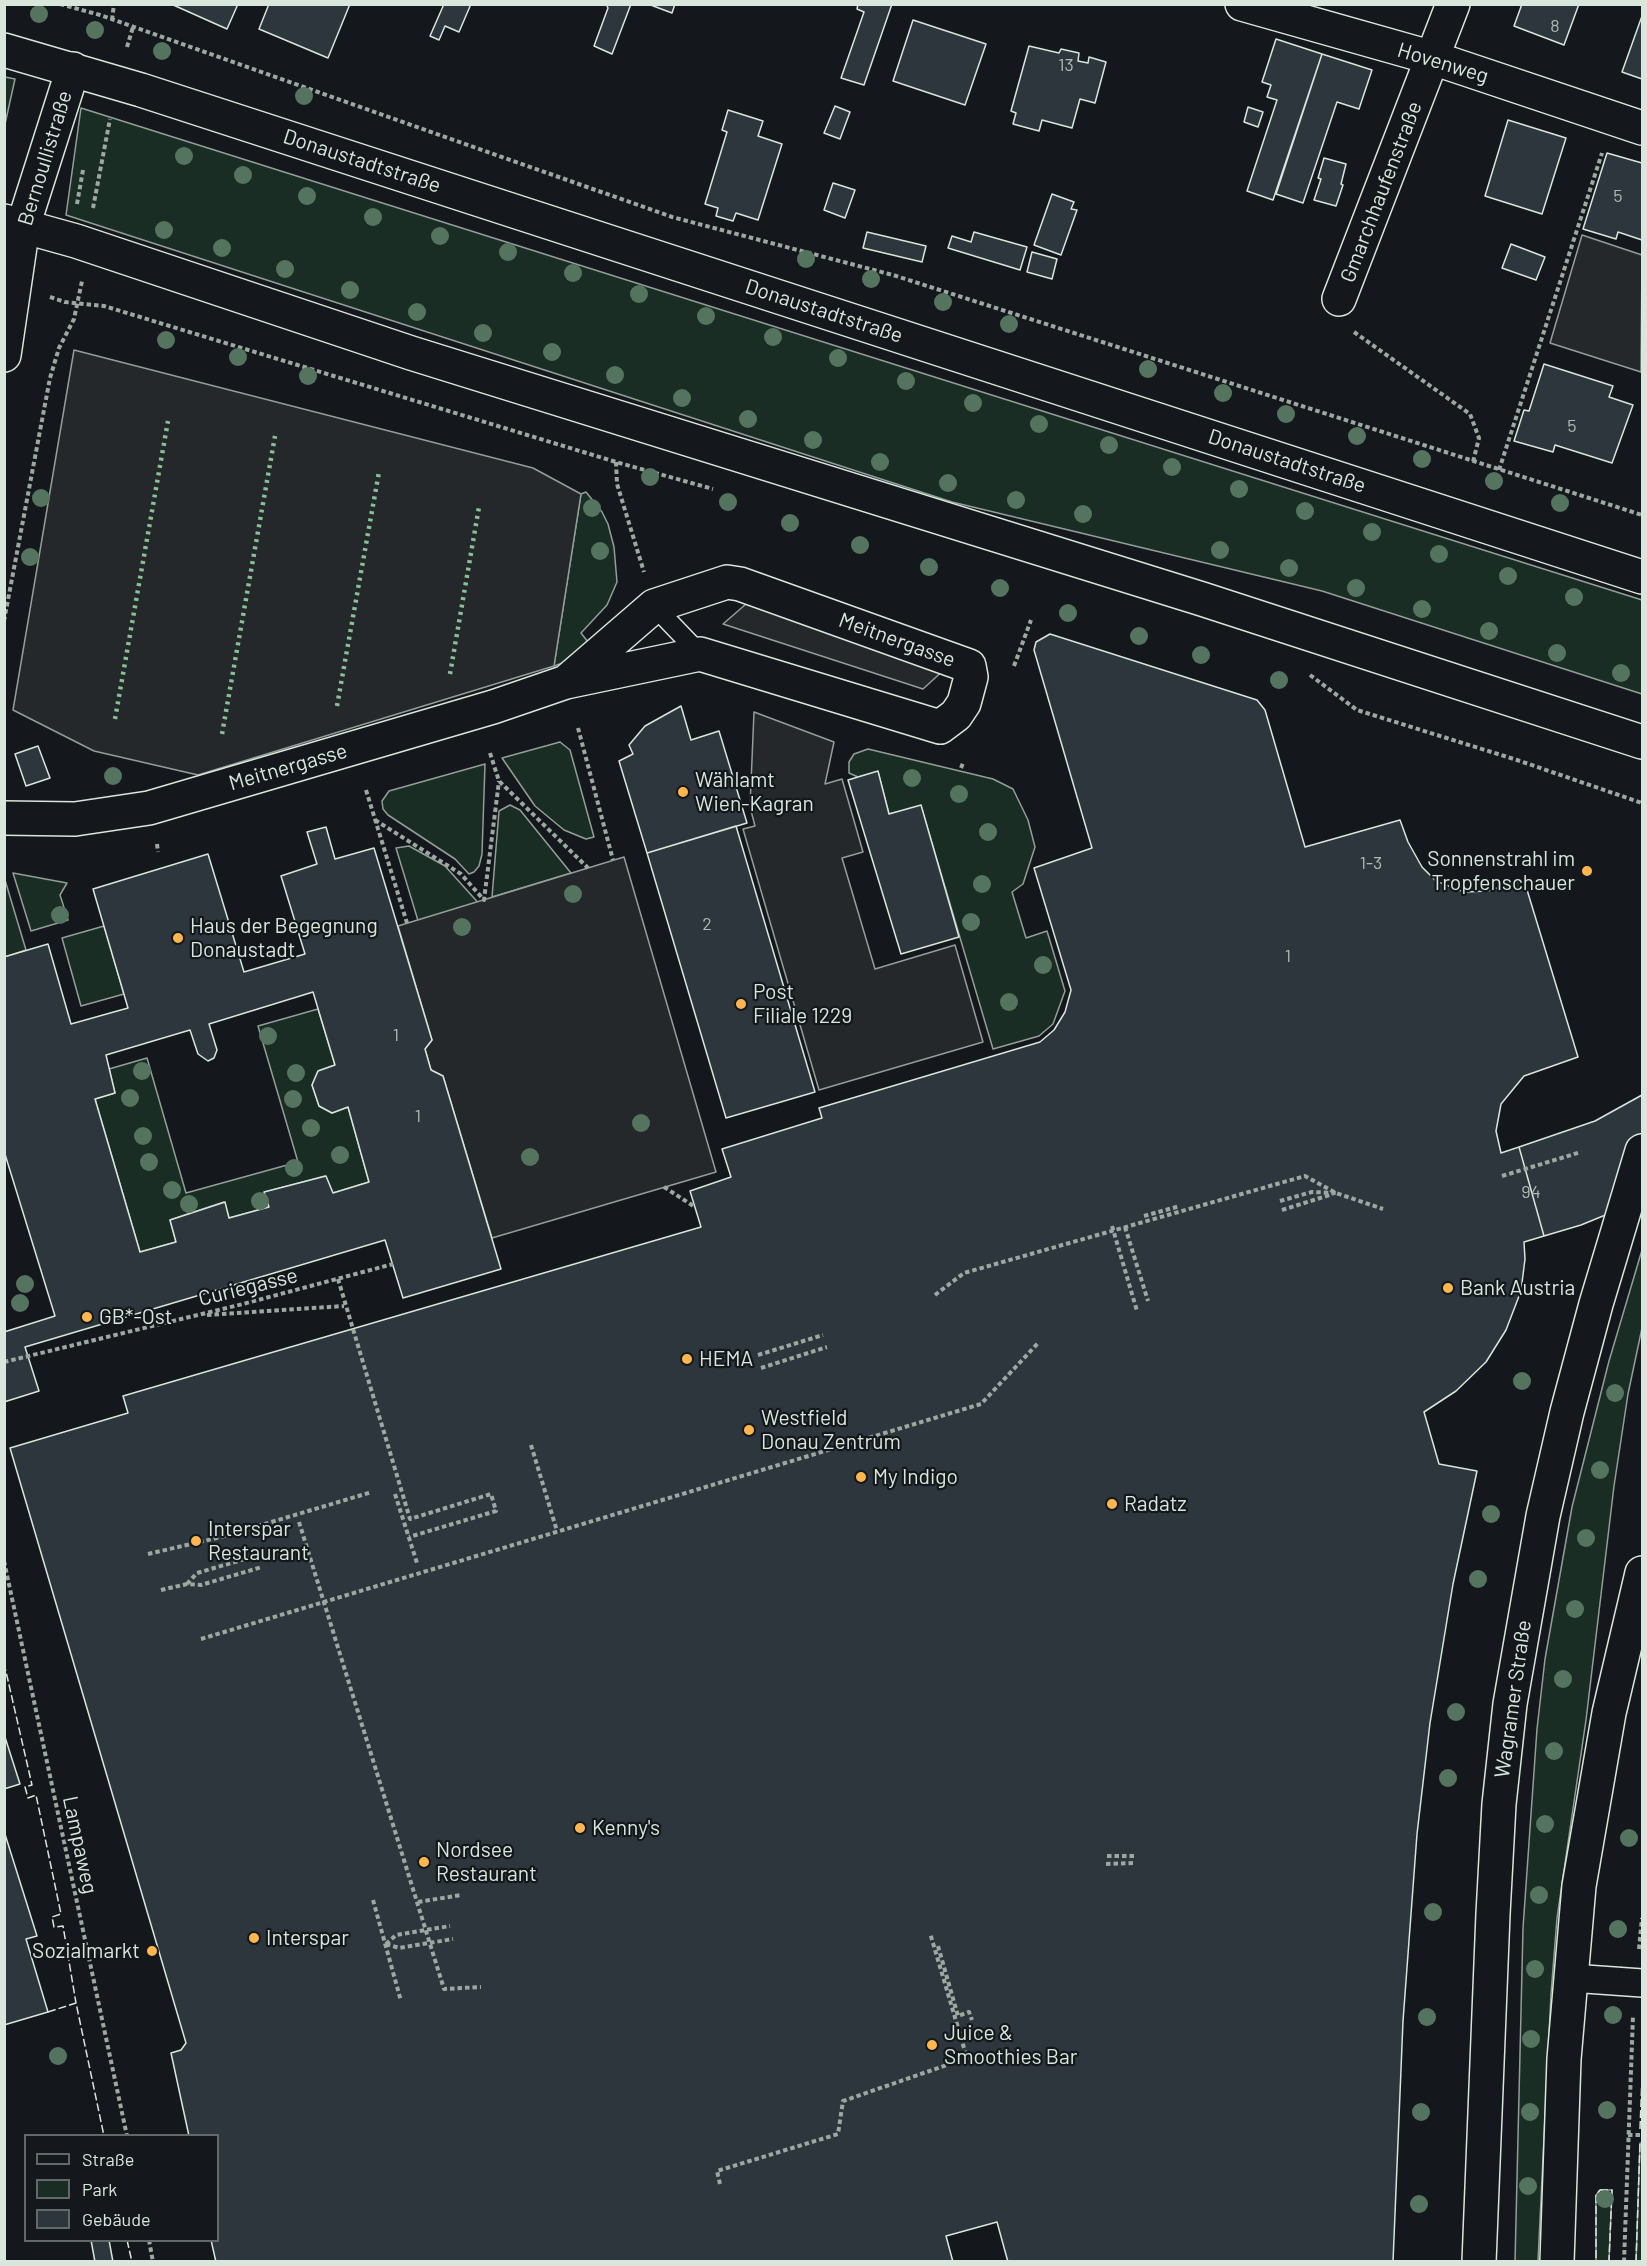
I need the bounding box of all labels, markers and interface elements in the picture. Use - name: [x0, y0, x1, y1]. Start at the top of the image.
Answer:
- house number: 8: [1550, 15, 1560, 37]
- street label: Hovenweg: [1394, 37, 1492, 89]
- house number: 13: [1058, 54, 1074, 76]
- street label: Bernoullistraße: [13, 87, 77, 229]
- street label: Gmarchhaufenstraße: [1335, 98, 1427, 286]
- street label: Donaustadtstraße: [280, 124, 444, 198]
- house number: 5: [1613, 185, 1623, 207]
- street label: Donaustadtstraße: [742, 274, 906, 348]
- house number: 5: [1567, 415, 1577, 437]
- street label: Donaustadtstraße: [1205, 424, 1369, 498]
- street label: Meitnergasse: [835, 607, 959, 673]
- street label: Meitnergasse: [226, 738, 350, 796]
- place label: Wählamt Wien-Kagran: [695, 767, 814, 817]
- marker: Wählamt Wien-Kagran: [676, 785, 690, 799]
- place label: Sonnenstrahl im Tropfenschauer: [1427, 846, 1575, 896]
- house number: 1-3: [1360, 852, 1382, 874]
- marker: Sonnenstrahl im Tropfenschauer: [1580, 864, 1594, 878]
- place label: Haus der Begegnung Donaustadt: [190, 913, 378, 963]
- house number: 2: [702, 913, 712, 935]
- marker: Haus der Begegnung Donaustadt: [171, 931, 185, 945]
- house number: 1: [1285, 945, 1291, 967]
- place label: Post Filiale 1229: [753, 979, 852, 1029]
- marker: Post Filiale 1229: [734, 997, 748, 1011]
- house number: 1: [393, 1024, 399, 1046]
- house number: 1: [415, 1105, 421, 1127]
- house number: 94: [1521, 1181, 1541, 1203]
- street label: Curiegasse: [196, 1263, 300, 1311]
- place label: Bank Austria: [1460, 1275, 1575, 1301]
- marker: Bank Austria: [1441, 1281, 1455, 1295]
- place label: GB*-Ost: [99, 1304, 172, 1330]
- marker: GB*-Ost: [80, 1310, 94, 1324]
- place label: HEMA: [699, 1346, 753, 1372]
- marker: HEMA: [680, 1352, 694, 1366]
- place label: Westfield Donau Zentrum: [761, 1405, 901, 1455]
- marker: Westfield Donau Zentrum: [742, 1423, 756, 1437]
- place label: My Indigo: [873, 1464, 958, 1490]
- marker: My Indigo: [854, 1470, 868, 1484]
- place label: Radatz: [1124, 1491, 1187, 1517]
- marker: Radatz: [1105, 1497, 1119, 1511]
- place label: Interspar Restaurant: [208, 1516, 309, 1566]
- marker: Interspar Restaurant: [189, 1534, 203, 1548]
- street label: Wagramer Straße: [1489, 1618, 1537, 1780]
- street label: Lampaweg: [57, 1794, 103, 1896]
- place label: Kenny's: [592, 1815, 660, 1841]
- marker: Kenny's: [573, 1821, 587, 1835]
- place label: Nordsee Restaurant: [436, 1837, 537, 1887]
- marker: Nordsee Restaurant: [417, 1855, 431, 1869]
- place label: Interspar: [266, 1925, 349, 1951]
- marker: Interspar: [247, 1931, 261, 1945]
- place label: Sozialmarkt: [32, 1938, 140, 1964]
- marker: Sozialmarkt: [145, 1944, 159, 1958]
- place label: Juice & Smoothies Bar: [944, 2020, 1077, 2070]
- marker: Juice & Smoothies Bar: [925, 2038, 939, 2052]
- legend: [24, 2134, 219, 2242]
- text: Straße: [82, 2148, 134, 2170]
- text: Park: [82, 2178, 117, 2200]
- text: Gebäude: [82, 2208, 151, 2230]

